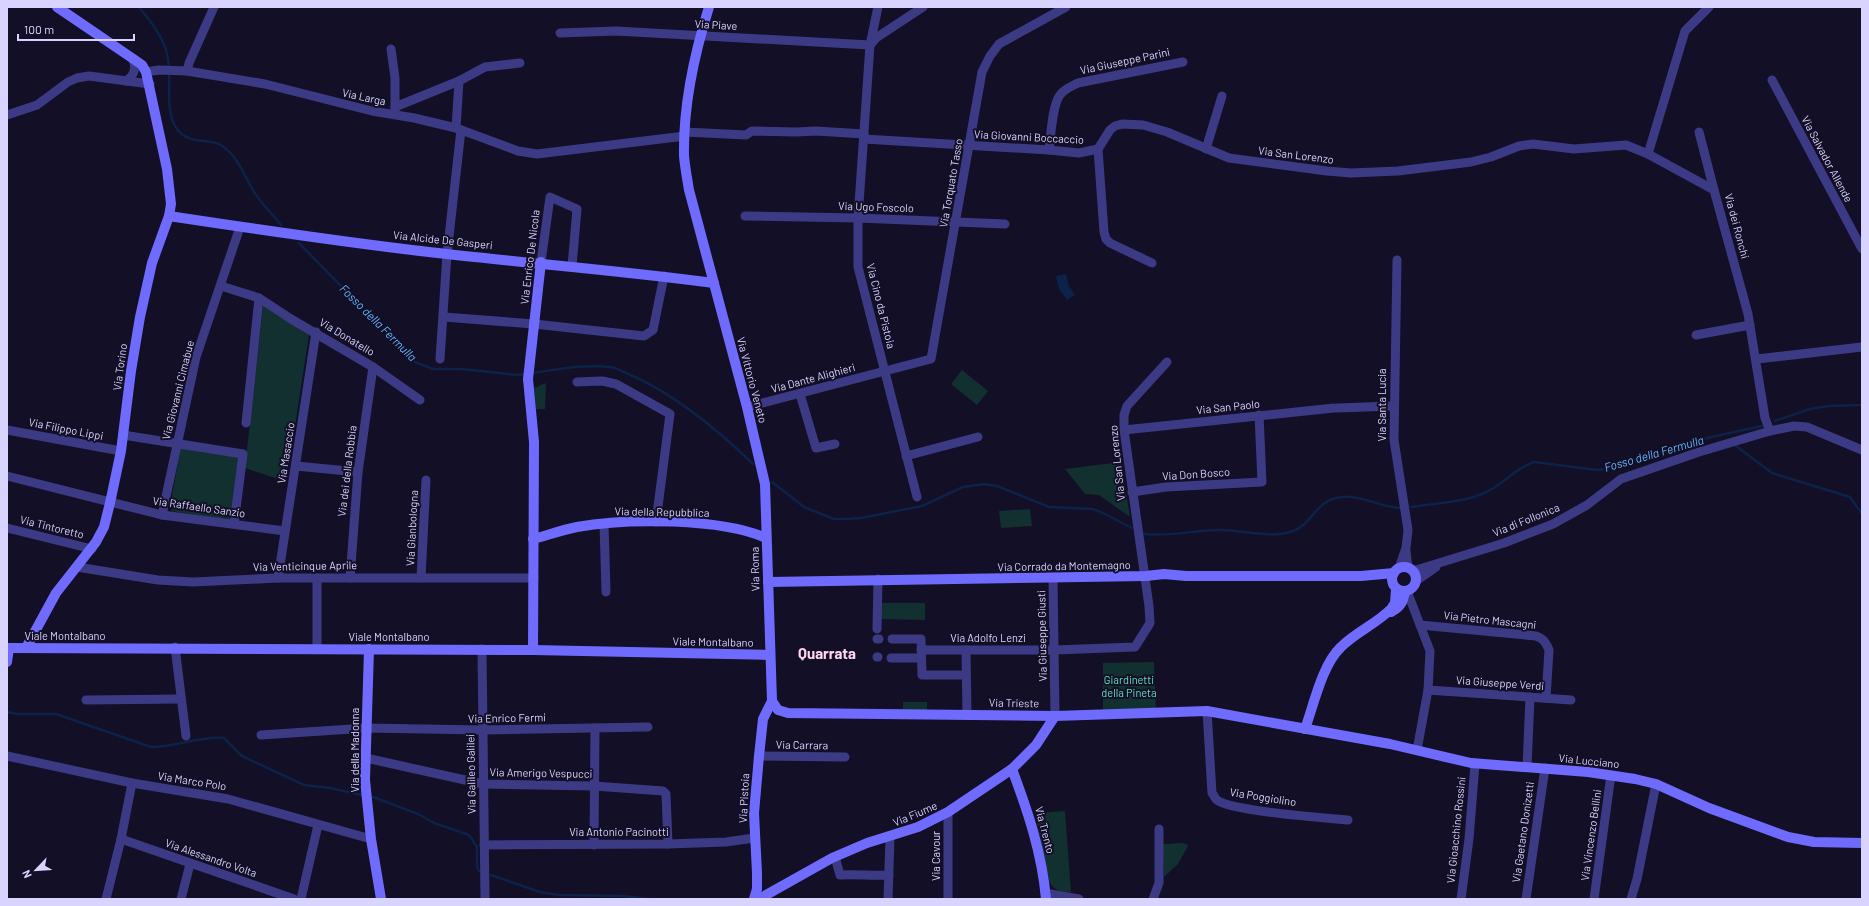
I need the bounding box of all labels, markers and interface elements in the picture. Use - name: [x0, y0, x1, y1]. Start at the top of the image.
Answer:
- scale bar: [18, 16, 134, 42]
- street label: Via Piave: [694, 17, 738, 32]
- text: 100 m: [24, 22, 54, 36]
- street label: Via Giuseppe Parini: [1079, 45, 1171, 76]
- street label: Via Larga: [341, 86, 387, 107]
- street label: Via Salvador Allende: [1799, 113, 1856, 204]
- street label: Via Giovanni Boccaccio: [974, 127, 1084, 146]
- street label: Via Torquato Tasso: [936, 137, 965, 228]
- street label: Via San Lorenzo: [1257, 143, 1335, 166]
- street label: Via dei Ronchi: [1723, 192, 1752, 260]
- street label: Via Ugo Foscolo: [838, 199, 914, 214]
- street label: Via Enrico De Nicola: [517, 209, 542, 305]
- street label: Via Alcide De Gasperi: [393, 228, 494, 251]
- street label: Via Cino da Pistoia: [865, 262, 898, 350]
- water label: Fosso della Fermulla: [337, 281, 420, 364]
- street label: Via Donatello: [317, 315, 377, 358]
- street label: Via Vittorio Veneto: [735, 335, 770, 424]
- street label: Via Giovanni Cimabue: [159, 339, 196, 441]
- street label: Via Torino: [110, 343, 129, 391]
- street label: Via Dante Alighieri: [769, 360, 857, 395]
- street label: Via Santa Lucia: [1375, 368, 1388, 442]
- street label: Via San Paolo: [1195, 397, 1260, 416]
- street label: Via Filippo Lippi: [28, 415, 105, 442]
- street label: Via Masaccio: [274, 421, 297, 484]
- street label: Via dei della Robbia: [334, 425, 359, 517]
- street label: Via San Lorenzo: [1106, 425, 1127, 502]
- water label: Fosso della Fermulla: [1602, 432, 1705, 474]
- street label: Via Don Bosco: [1162, 465, 1230, 482]
- street label: Via Gianbologna: [403, 490, 420, 566]
- street label: Via Raffaello Sanzio: [152, 494, 246, 519]
- street label: Via di Follonica: [1490, 500, 1561, 539]
- street label: Via della Repubblica: [614, 504, 710, 519]
- street label: Via Tintoretto: [19, 512, 85, 541]
- street label: Via Roma: [748, 547, 761, 591]
- street label: Via Venticinque Aprile: [253, 558, 357, 573]
- street label: Via Corrado da Montemagno: [997, 558, 1131, 573]
- street label: Via Giuseppe Giusti: [1034, 590, 1049, 682]
- street label: Via Pietro Mascagni: [1443, 608, 1537, 631]
- street label: Viale Montalbano: [25, 629, 105, 642]
- street label: Viale Montalbano: [349, 630, 429, 643]
- street label: Via Adolfo Lenzi: [950, 631, 1026, 644]
- street label: Viale Montalbano: [672, 634, 754, 649]
- district label: Quarrata: [798, 644, 856, 662]
- park label: Giardinetti della Pineta: [1101, 673, 1157, 699]
- street label: Via Giuseppe Verdi: [1455, 673, 1545, 692]
- street label: Via Trieste: [989, 696, 1039, 709]
- street label: Via della Madonna: [348, 708, 361, 792]
- street label: Via Enrico Fermi: [468, 710, 546, 725]
- street label: Via Galileo Galilei: [463, 734, 478, 814]
- street label: Via Carrara: [776, 738, 828, 751]
- street label: Via Lucciano: [1558, 751, 1620, 770]
- street label: Via Amerigo Vespucci: [490, 765, 593, 780]
- street label: Via Marco Polo: [157, 769, 227, 792]
- street label: Via Pistoia: [736, 773, 751, 823]
- street label: Via Gioacchino Rossini: [1443, 776, 1468, 884]
- street label: Via Gaetano Donizetti: [1509, 780, 1536, 883]
- street label: Via Poggiolino: [1229, 785, 1297, 808]
- street label: Via Vincenzo Bellini: [1578, 788, 1603, 881]
- street label: Via Fiume: [891, 798, 939, 829]
- street label: Via Trento: [1033, 805, 1058, 855]
- street label: Via Antonio Pacinotti: [569, 825, 669, 838]
- street label: Via Cavour: [929, 831, 942, 881]
- street label: Via Alessandro Volta: [164, 836, 259, 879]
- north arrow: [16, 850, 56, 890]
- text: N: [19, 868, 34, 881]

